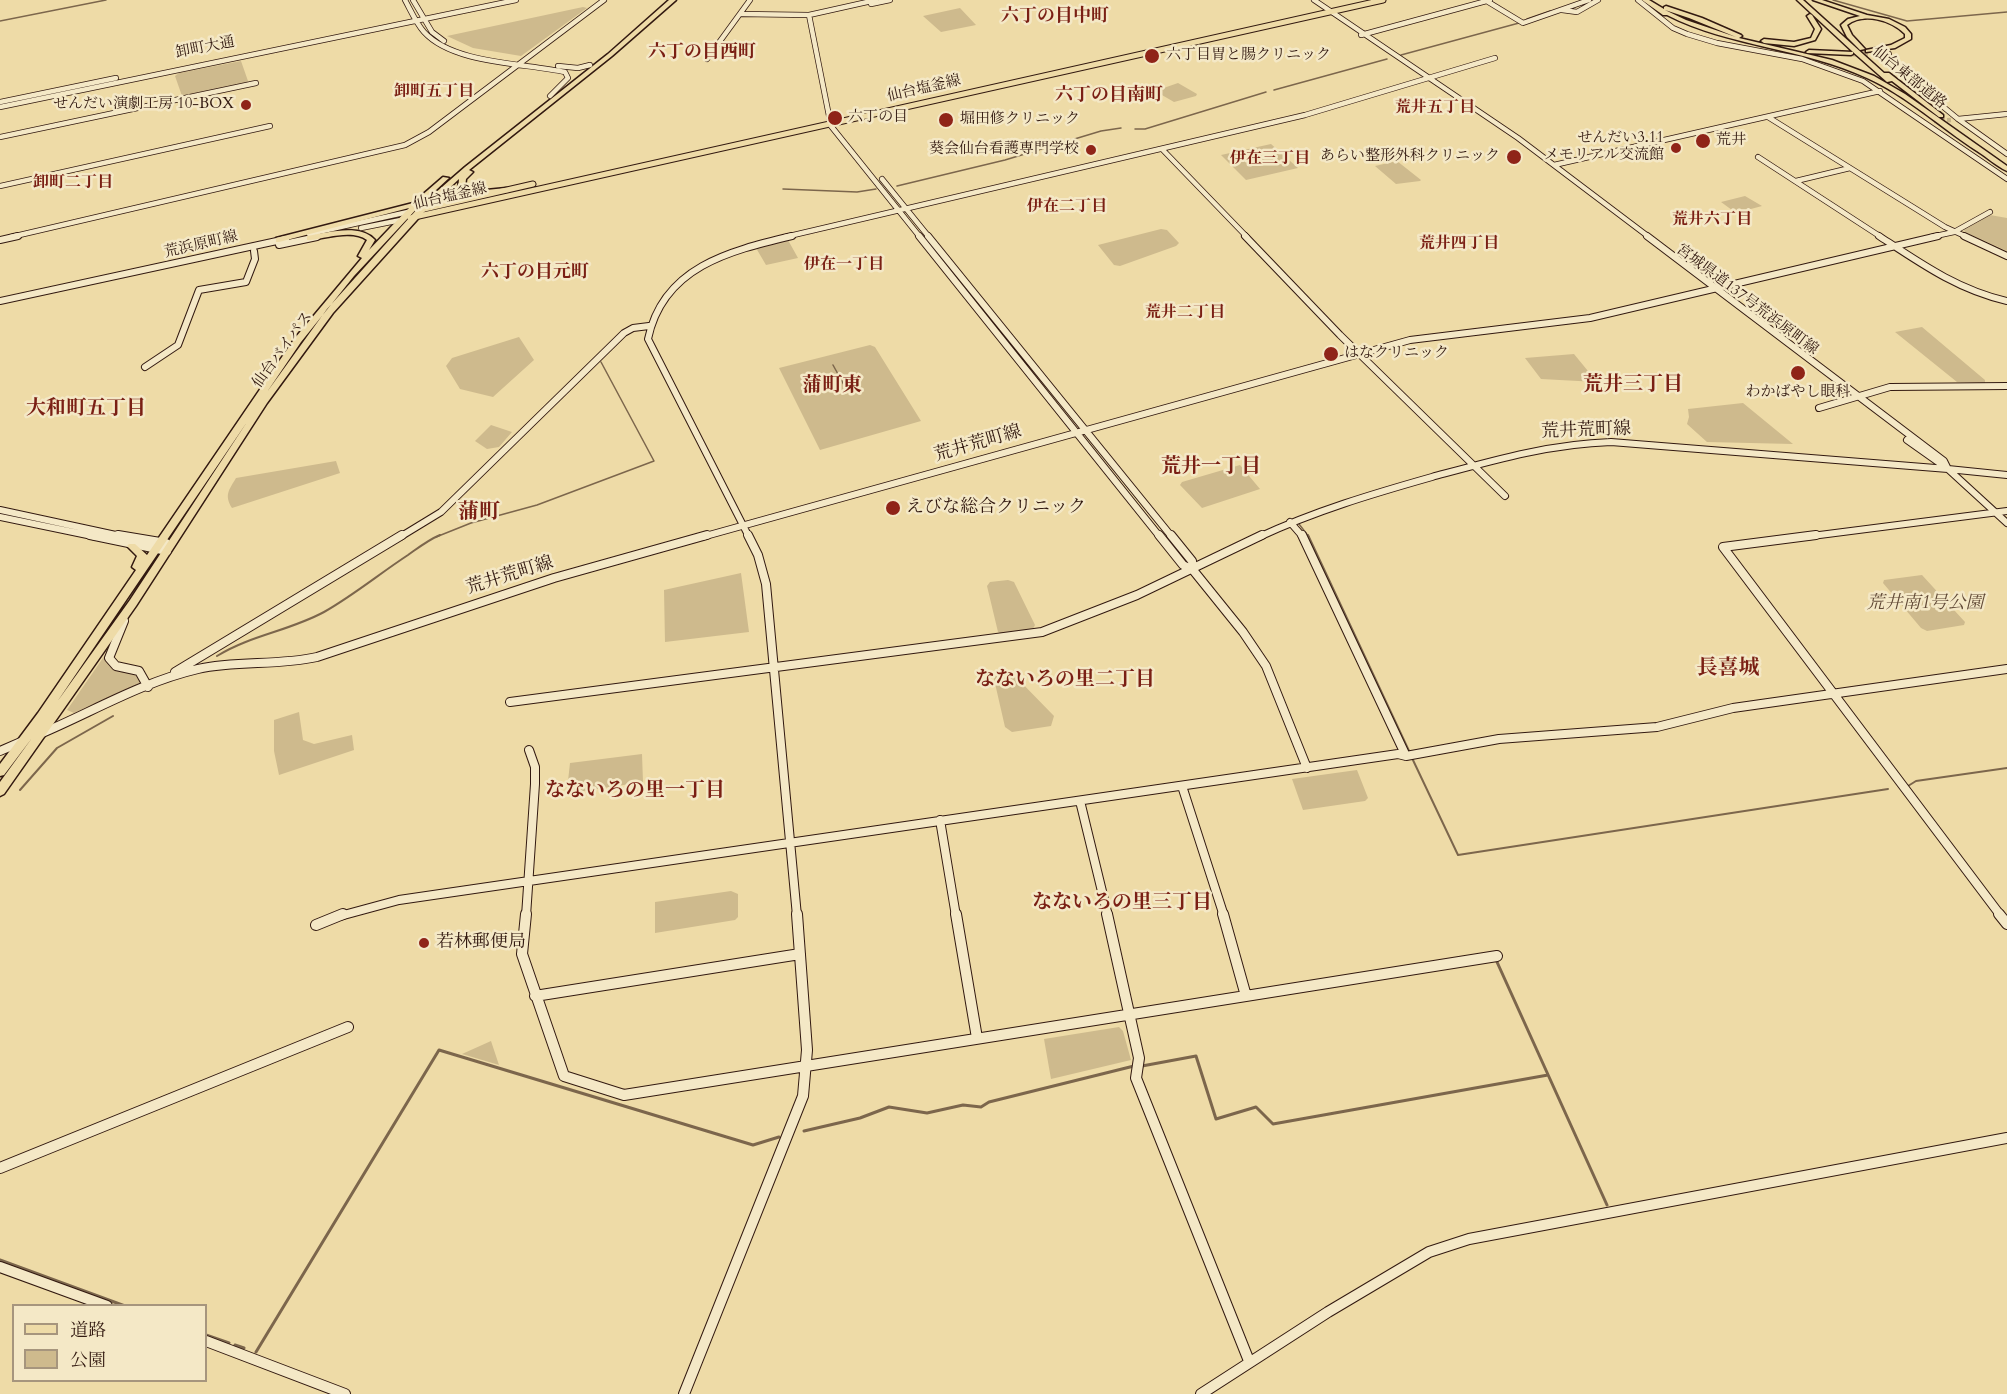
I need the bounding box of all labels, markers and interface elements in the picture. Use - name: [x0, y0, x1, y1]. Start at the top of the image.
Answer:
- district label: 六丁の目中町: [1001, 6, 1109, 28]
- street label: 卸町大通: [174, 33, 236, 63]
- district label: 六丁の目西町: [648, 42, 756, 64]
- street label: 仙台東部道路: [1868, 43, 1950, 113]
- marker: 六丁目胃と腸クリニック: [1143, 47, 1161, 65]
- place label: 六丁目胃と腸クリニック: [1166, 47, 1331, 65]
- street label: 仙台塩釜線: [885, 72, 963, 106]
- district label: 卸町五丁目: [394, 82, 474, 102]
- district label: 六丁の目南町: [1055, 85, 1163, 107]
- place label: せんだい演劇工房 10-BOX: [53, 96, 234, 114]
- marker: せんだい演劇工房 10-BOX: [239, 98, 253, 112]
- district label: 荒井五丁目: [1395, 98, 1475, 118]
- marker: 六丁の目: [826, 109, 844, 127]
- place label: 六丁の目: [848, 109, 908, 127]
- marker: 堀田修クリニック: [937, 111, 955, 129]
- place label: 堀田修クリニック: [960, 111, 1080, 129]
- place label: せんだい3.11 メモリアル交流館: [1544, 130, 1664, 165]
- marker: 荒井: [1694, 132, 1712, 150]
- place label: 荒井: [1716, 132, 1746, 150]
- place label: 葵会仙台看護専門学校: [929, 141, 1079, 159]
- marker: せんだい3.11 メモリアル交流館: [1669, 141, 1683, 155]
- marker: 葵会仙台看護専門学校: [1084, 143, 1098, 157]
- place label: あらい整形外科クリニック: [1320, 148, 1500, 166]
- marker: あらい整形外科クリニック: [1505, 148, 1523, 166]
- district label: 伊在三丁目: [1230, 149, 1310, 169]
- district label: 卸町二丁目: [33, 173, 113, 193]
- street label: 仙台塩釜線: [411, 180, 489, 214]
- district label: 伊在二丁目: [1027, 197, 1107, 217]
- district label: 荒井六丁目: [1672, 210, 1752, 230]
- street label: 荒浜原町線: [162, 228, 240, 262]
- district label: 荒井四丁目: [1419, 234, 1499, 254]
- street label: 宮城県道137号荒浜原町線: [1672, 241, 1822, 359]
- district label: 伊在一丁目: [804, 255, 884, 275]
- district label: 六丁の目元町: [481, 262, 589, 284]
- district label: 荒井二丁目: [1145, 303, 1225, 323]
- street label: 仙台バイパス: [249, 308, 317, 392]
- marker: はなクリニック: [1322, 345, 1340, 363]
- place label: はなクリニック: [1344, 345, 1449, 363]
- marker: わかばやし眼科: [1789, 364, 1807, 382]
- district label: 荒井三丁目: [1583, 373, 1683, 397]
- district label: 蒲町東: [802, 374, 862, 398]
- place label: わかばやし眼科: [1746, 384, 1850, 402]
- district label: 大和町五丁目: [26, 397, 146, 421]
- street label: 荒井荒町線: [1541, 419, 1631, 443]
- street label: 荒井荒町線: [932, 421, 1024, 467]
- district label: 荒井一丁目: [1161, 455, 1261, 479]
- place label: えびな総合クリニック: [906, 497, 1086, 519]
- marker: えびな総合クリニック: [884, 499, 902, 517]
- district label: 蒲町: [458, 500, 500, 526]
- street label: 荒井荒町線: [464, 553, 556, 599]
- park label: 荒井南1号公園: [1866, 593, 1984, 615]
- district label: 長喜城: [1697, 656, 1759, 682]
- district label: なないろの里二丁目: [975, 668, 1155, 692]
- district label: なないろの里一丁目: [545, 779, 725, 803]
- district label: なないろの里三丁目: [1032, 891, 1212, 915]
- place label: 若林郵便局: [436, 932, 526, 954]
- marker: 若林郵便局: [417, 936, 431, 950]
- legend: [12, 1304, 207, 1382]
- text: 道路: [70, 1318, 106, 1343]
- text: 公園: [70, 1348, 106, 1373]

